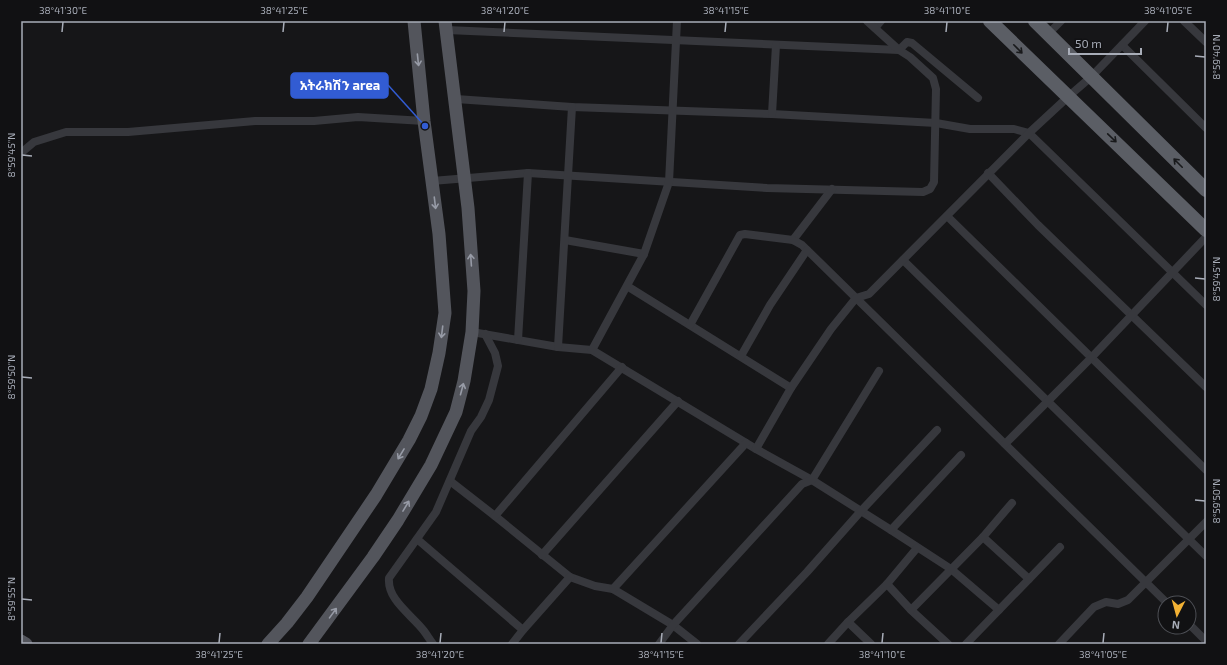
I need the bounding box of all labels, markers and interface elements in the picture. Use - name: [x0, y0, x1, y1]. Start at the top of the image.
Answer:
- text: 38°41'30"E: [39, 4, 87, 16]
- text: 38°41'25"E: [260, 4, 308, 16]
- text: 38°41'20"E: [481, 4, 530, 16]
- text: 38°41'15"E: [703, 4, 749, 16]
- text: 38°41'10"E: [924, 4, 971, 16]
- text: 38°41'05"E: [1144, 4, 1192, 16]
- scale bar: [1069, 30, 1141, 56]
- text: 8°59'40"N: [1210, 34, 1222, 80]
- text: 50 m: [1075, 36, 1102, 50]
- one-way arrow: [1013, 44, 1023, 54]
- one-way arrow: [414, 53, 421, 66]
- callout: አትራክሽን area: [291, 73, 388, 98]
- text: አትራክሽን area: [300, 77, 380, 93]
- text: 8°59'45"N: [5, 133, 17, 177]
- one-way arrow: [1107, 133, 1117, 143]
- one-way arrow: [1173, 158, 1183, 168]
- one-way arrow: [431, 196, 439, 209]
- one-way arrow: [468, 254, 475, 267]
- text: 8°59'45"N: [1210, 257, 1222, 301]
- one-way arrow: [438, 325, 446, 338]
- text: 8°59'50"N: [5, 355, 17, 399]
- one-way arrow: [459, 383, 466, 396]
- one-way arrow: [396, 448, 404, 460]
- text: 8°59'50"N: [1210, 479, 1222, 523]
- one-way arrow: [403, 500, 411, 512]
- text: 8°59'55"N: [5, 577, 17, 621]
- north arrow: [1157, 595, 1197, 635]
- one-way arrow: [329, 607, 337, 618]
- text: N: [1171, 619, 1181, 632]
- text: 38°41'25"E: [195, 648, 243, 660]
- text: 38°41'20"E: [416, 648, 465, 660]
- text: 38°41'15"E: [638, 648, 684, 660]
- text: 38°41'10"E: [859, 648, 906, 660]
- text: 38°41'05"E: [1079, 648, 1127, 660]

